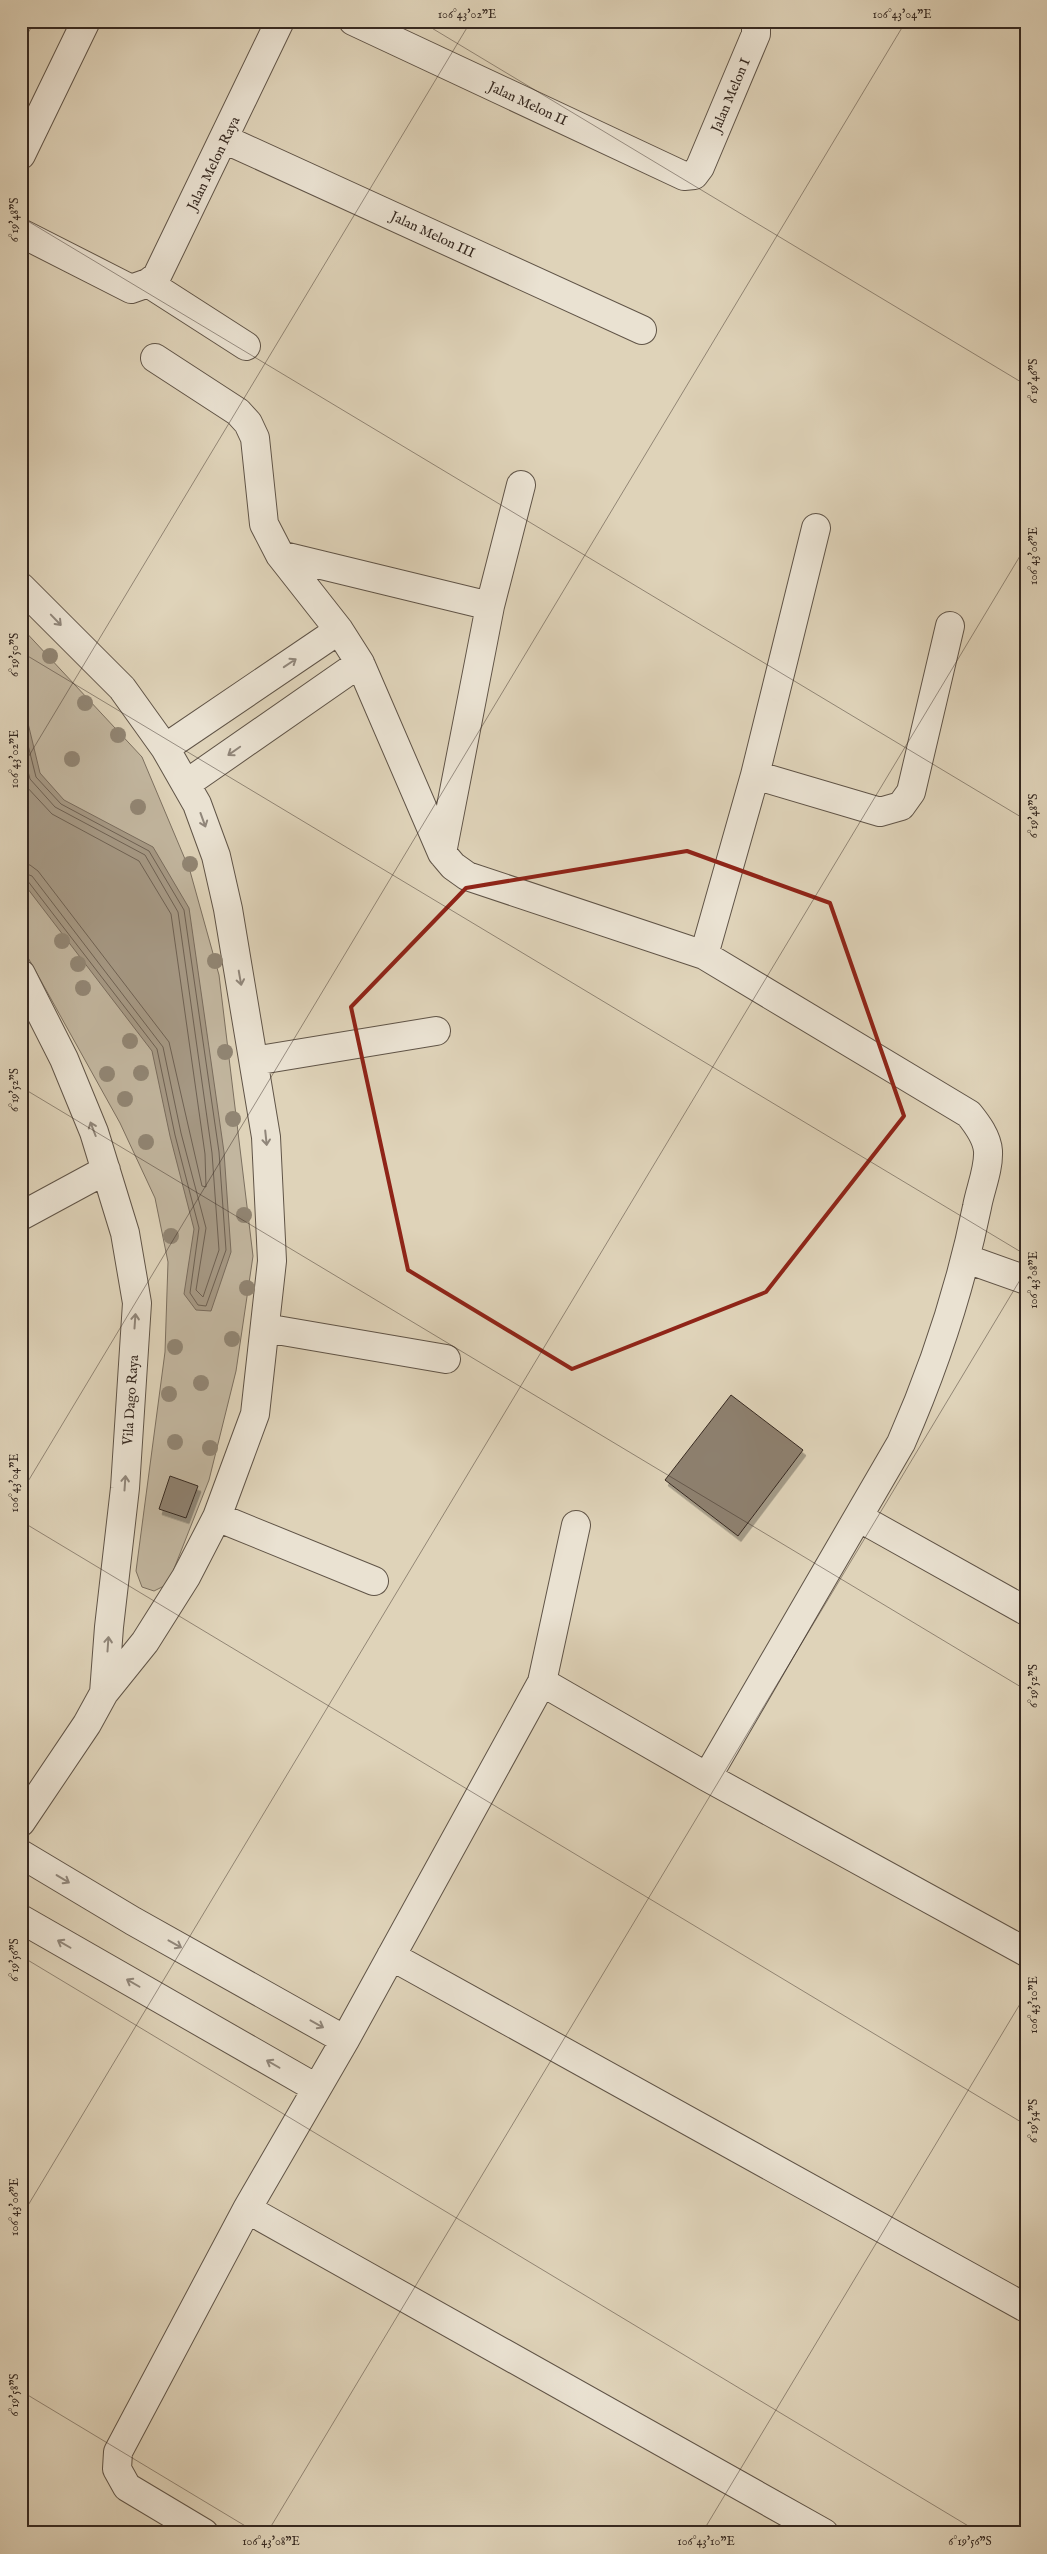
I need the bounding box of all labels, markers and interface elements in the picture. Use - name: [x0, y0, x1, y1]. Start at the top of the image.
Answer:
- text: 106°43'02"E: [438, 7, 496, 22]
- text: 106°43'04"E: [873, 7, 931, 22]
- street label: Jalan Melon I: [706, 55, 755, 137]
- street label: Jalan Melon II: [483, 77, 570, 130]
- street label: Jalan Melon Raya: [183, 113, 245, 215]
- text: 6°19'48"S: [7, 198, 22, 242]
- street label: Jalan Melon III: [386, 207, 478, 262]
- text: 6°19'46"S: [1026, 359, 1041, 403]
- text: 106°43'06"E: [1026, 527, 1041, 585]
- one-way arrow: [50, 614, 62, 626]
- text: 6°19'50"S: [7, 633, 22, 677]
- one-way arrow: [283, 658, 297, 668]
- text: 106°43'02"E: [7, 730, 22, 788]
- one-way arrow: [227, 746, 241, 756]
- text: 6°19'48"S: [1026, 794, 1041, 838]
- one-way arrow: [199, 812, 208, 828]
- one-way arrow: [236, 970, 246, 986]
- text: 6°19'52"S: [7, 1068, 22, 1112]
- one-way arrow: [88, 1122, 97, 1137]
- one-way arrow: [261, 1130, 271, 1146]
- text: 106°43'08"E: [1026, 1251, 1041, 1309]
- one-way arrow: [131, 1313, 140, 1329]
- street label: Vila Dago Raya: [119, 1353, 143, 1447]
- text: 106°43'04"E: [7, 1454, 22, 1512]
- one-way arrow: [121, 1475, 130, 1491]
- one-way arrow: [103, 1637, 112, 1653]
- text: 6°19'52"S: [1026, 1664, 1041, 1708]
- one-way arrow: [56, 1875, 70, 1885]
- text: 6°19'56"S: [7, 1938, 22, 1982]
- one-way arrow: [57, 1938, 71, 1948]
- one-way arrow: [168, 1939, 183, 1949]
- text: 106°43'10"E: [1026, 1976, 1041, 2034]
- one-way arrow: [126, 1977, 140, 1987]
- one-way arrow: [309, 2020, 324, 2029]
- one-way arrow: [266, 2059, 281, 2069]
- text: 6°19'54"S: [1026, 2099, 1041, 2143]
- text: 106°43'06"E: [7, 2178, 22, 2236]
- text: 6°19'58"S: [7, 2373, 22, 2417]
- text: 106°43'08"E: [242, 2534, 300, 2549]
- text: 106°43'10"E: [677, 2534, 735, 2549]
- text: 6°19'56"S: [948, 2534, 992, 2549]

